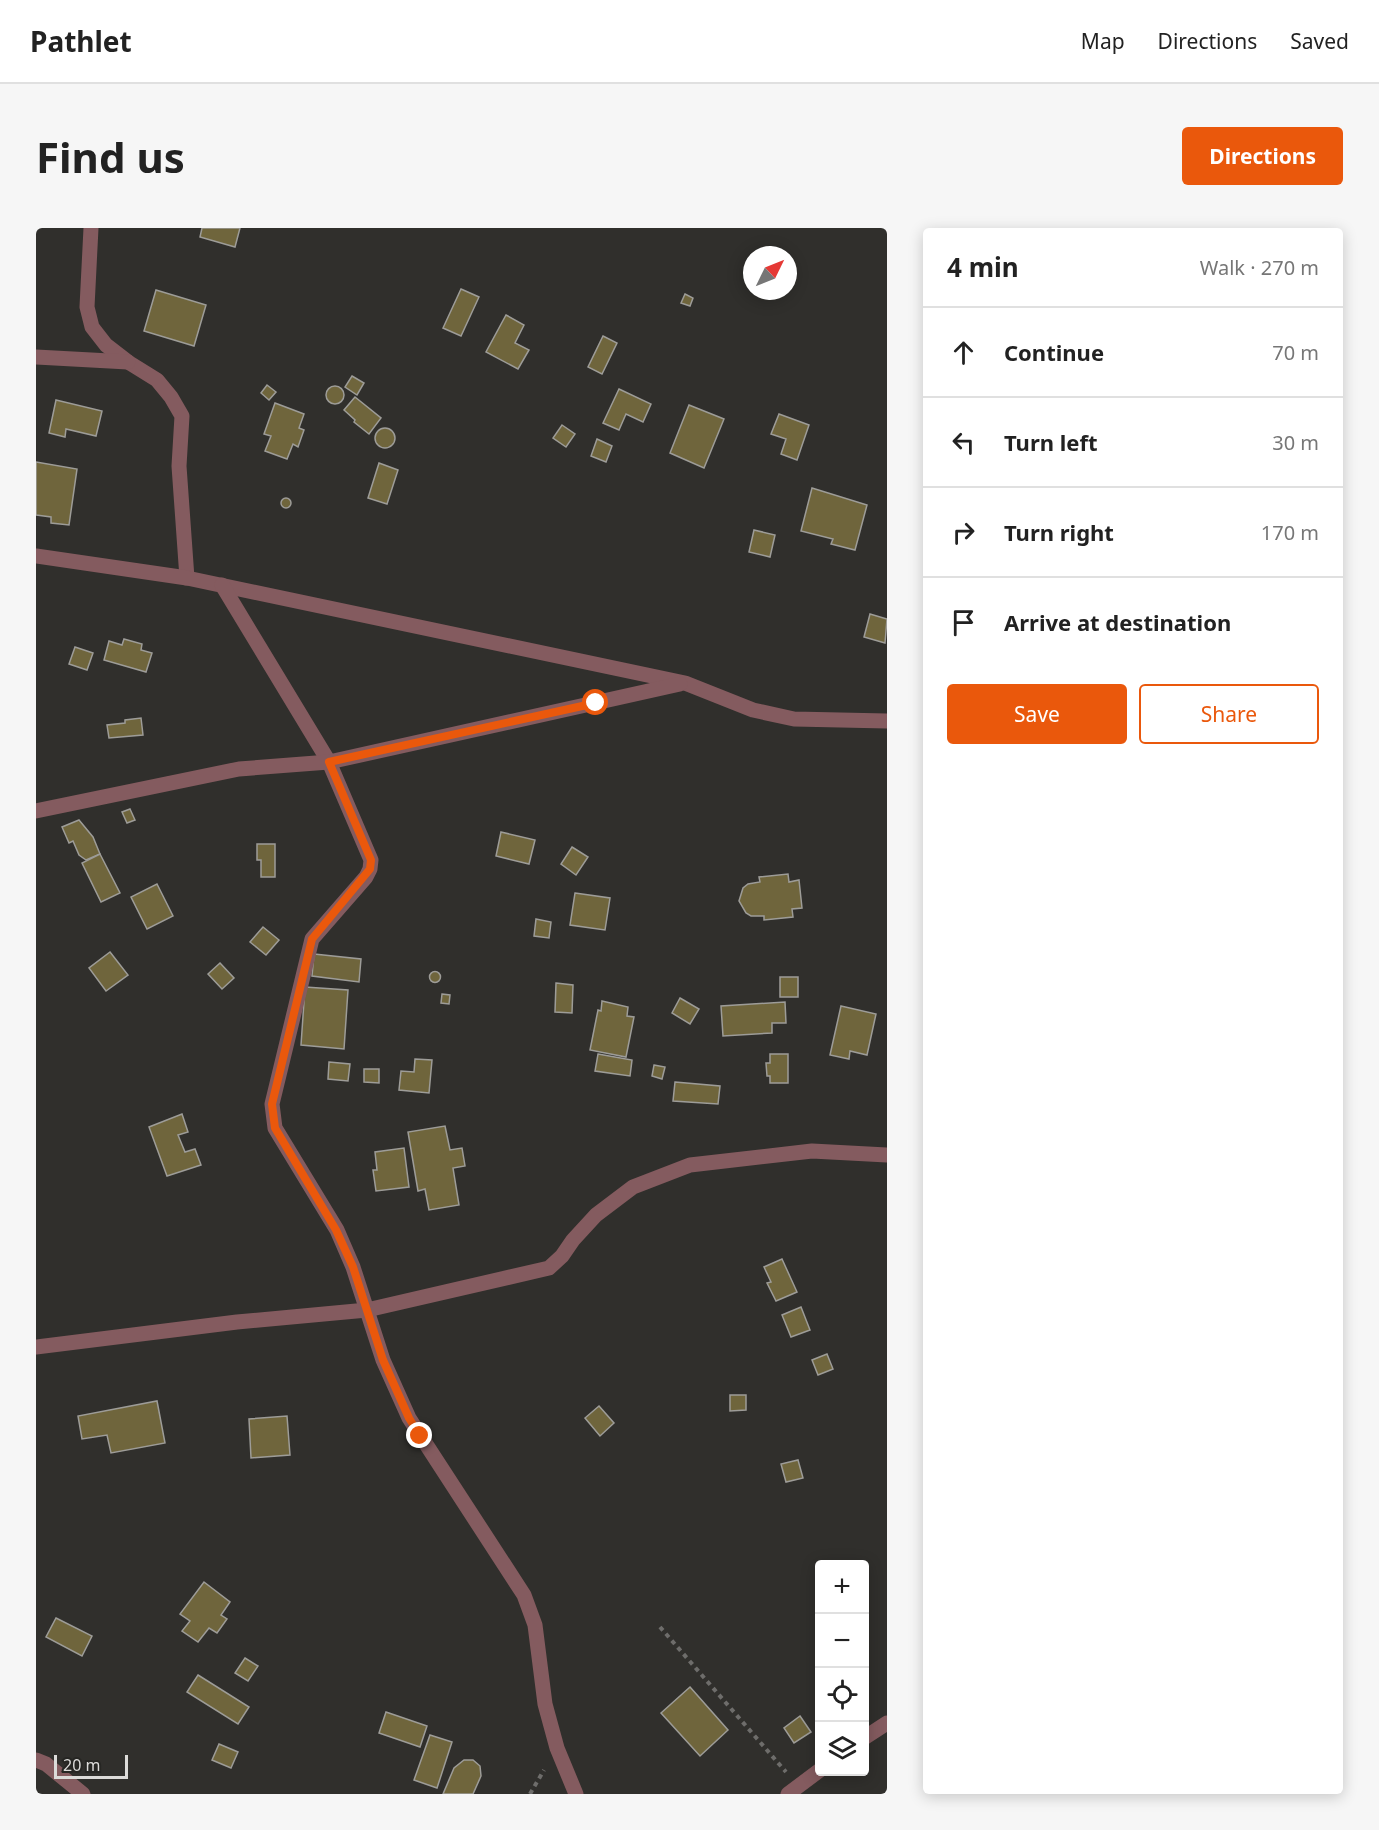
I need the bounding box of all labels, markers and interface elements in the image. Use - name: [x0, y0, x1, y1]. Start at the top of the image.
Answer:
- text: Pathlet: [30, 22, 132, 60]
- text: Map: [1081, 27, 1125, 55]
- text: Directions: [1158, 27, 1257, 55]
- text: Saved: [1290, 27, 1349, 55]
- button: Directions: [1182, 127, 1343, 185]
- text: Find us: [36, 128, 185, 185]
- north arrow: [743, 246, 797, 300]
- text: 4 min: [947, 249, 1019, 285]
- text: Walk · 270 m: [1200, 254, 1319, 281]
- icon: ahead: [947, 336, 980, 369]
- text: Continue: [1004, 337, 1104, 367]
- text: 70 m: [1272, 339, 1319, 366]
- icon: left: [947, 426, 980, 459]
- text: Turn left: [1004, 427, 1098, 457]
- text: 30 m: [1272, 429, 1319, 456]
- icon: right: [947, 516, 980, 549]
- text: Turn right: [1004, 517, 1114, 547]
- text: 170 m: [1261, 519, 1319, 546]
- icon: arrive: [947, 606, 980, 639]
- text: Arrive at destination: [1004, 607, 1231, 637]
- button: Save: [947, 684, 1127, 744]
- button: Share: [1139, 684, 1319, 744]
- route start: [582, 689, 608, 715]
- route end: [406, 1422, 432, 1448]
- map controls: [815, 1560, 869, 1776]
- button: +: [815, 1560, 869, 1614]
- button: −: [815, 1614, 869, 1668]
- button: locate: [815, 1668, 869, 1722]
- button: layers: [815, 1722, 869, 1776]
- scale bar: [54, 1752, 128, 1780]
- text: 20 m: [63, 1754, 100, 1776]

